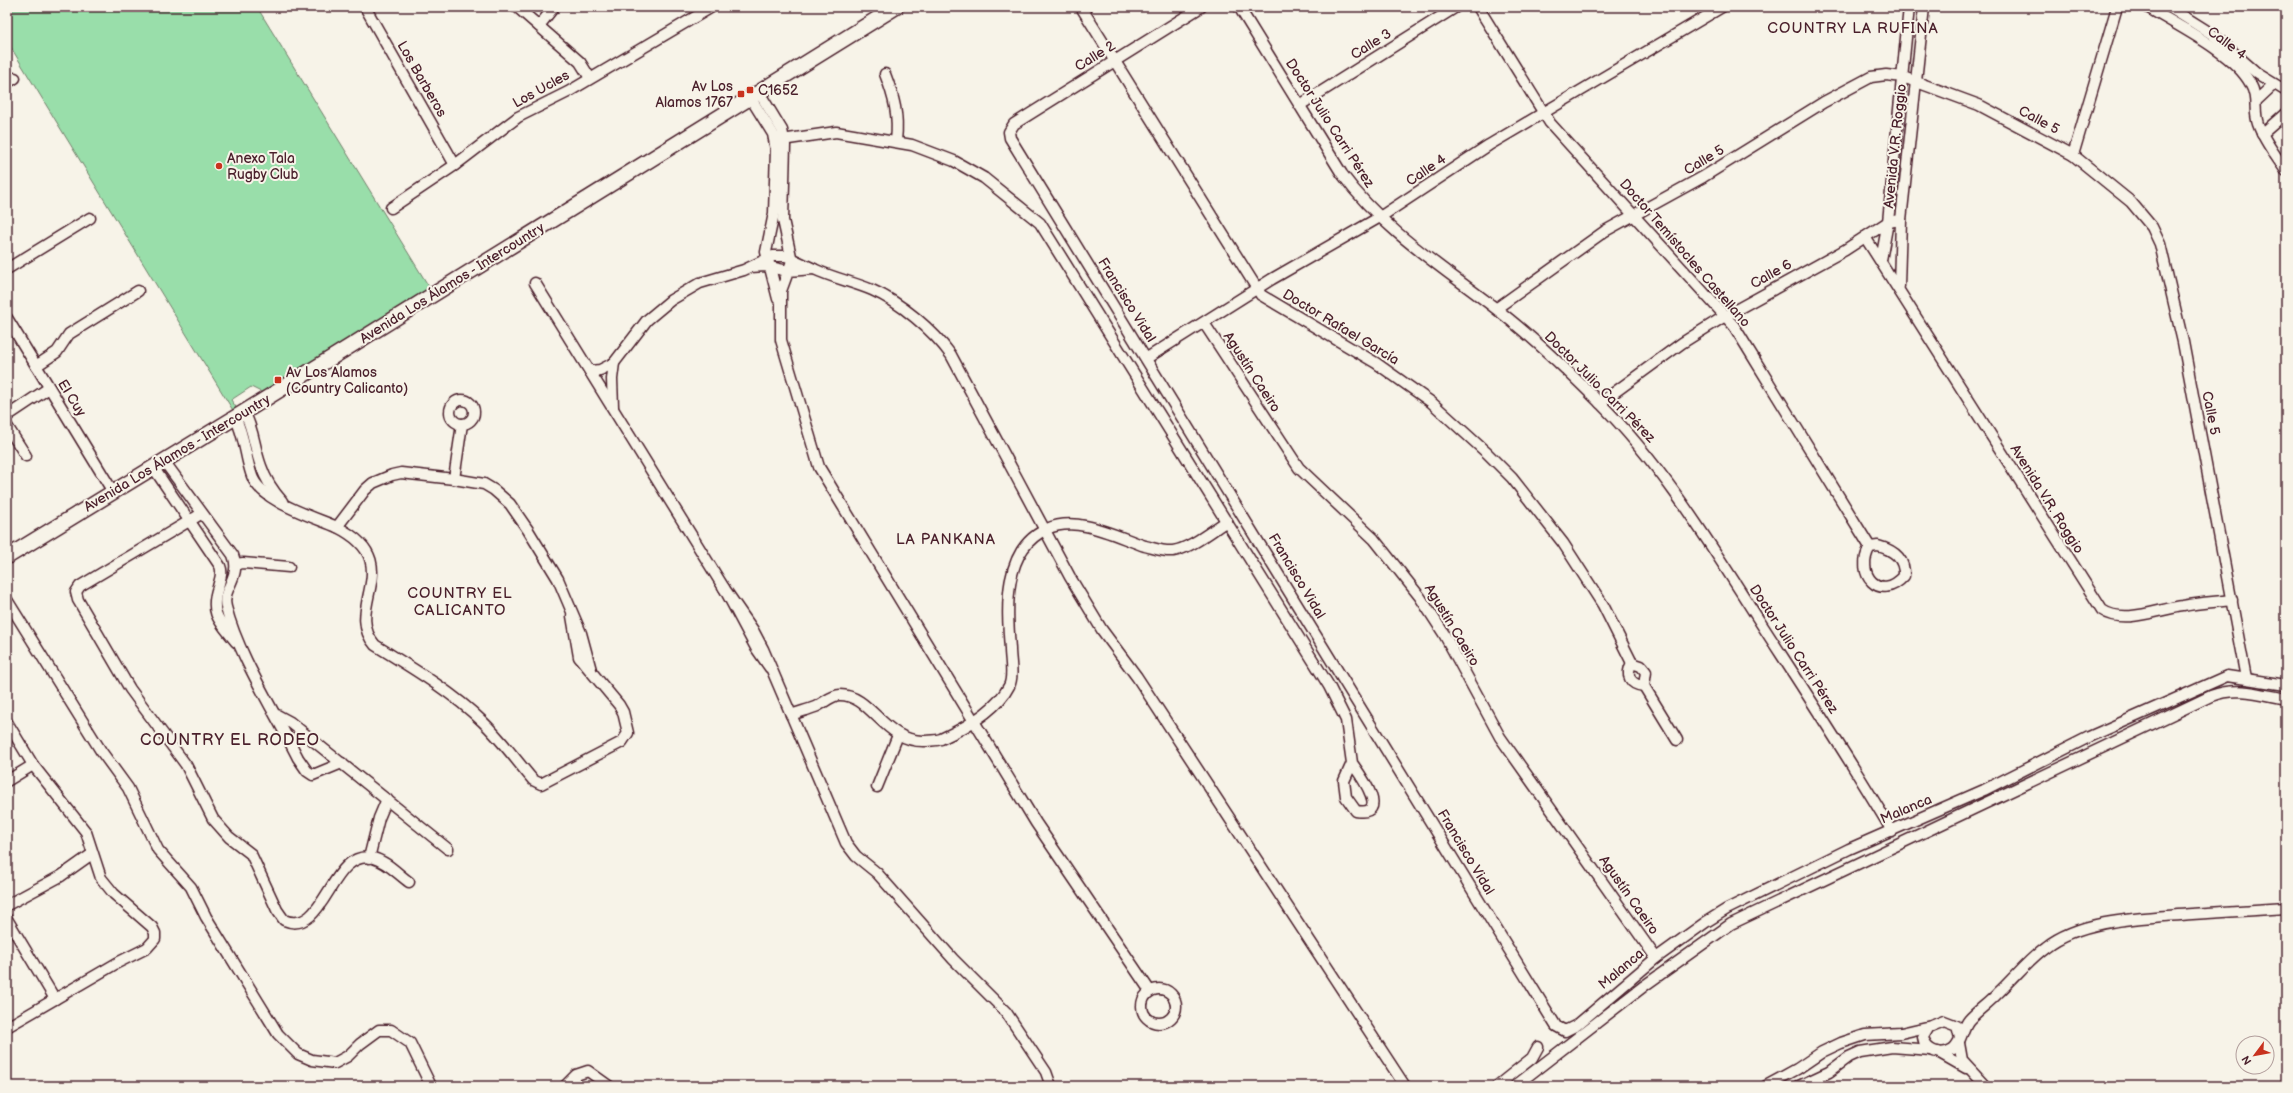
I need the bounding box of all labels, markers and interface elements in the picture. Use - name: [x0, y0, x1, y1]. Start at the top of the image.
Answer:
- district label: COUNTRY LA RUFINA: [1767, 19, 1939, 38]
- street label: Calle 4: [2204, 23, 2250, 63]
- street label: Calle 3: [1348, 25, 1394, 63]
- street label: Calle 2: [1072, 37, 1119, 75]
- street label: Los Barberos: [393, 38, 451, 120]
- street label: Doctor Julio Carri Pérez: [1282, 55, 1378, 191]
- street label: Los Ucles: [510, 66, 572, 112]
- place label: Av Los Alamos 1767: [656, 78, 733, 111]
- place label: C1652: [758, 82, 799, 99]
- street label: Avenida V.R. Roggio: [1880, 83, 1910, 209]
- marker: C1652: [745, 85, 755, 95]
- marker: Av Los Alamos 1767: [736, 89, 746, 99]
- street label: Calle 5: [2016, 102, 2062, 138]
- street label: Calle 5: [1681, 141, 1727, 179]
- place label: Anexo Tala Rugby Club: [227, 150, 299, 183]
- street label: Calle 4: [1403, 150, 1450, 190]
- marker: Anexo Tala Rugby Club: [214, 161, 224, 171]
- street label: Doctor Temístocles Castellano: [1616, 175, 1754, 331]
- street label: Avenida Los Álamos - Intercountry: [356, 218, 548, 347]
- street label: Francisco Vidal: [1094, 255, 1160, 345]
- street label: Calle 6: [1747, 256, 1795, 292]
- street label: Doctor Rafael García: [1280, 286, 1402, 369]
- street label: Doctor Julio Carri Pérez: [1541, 328, 1659, 446]
- street label: Agustín Caeiro: [1220, 329, 1284, 415]
- place label: Av Los Alamos (Country Calicanto): [286, 364, 408, 397]
- marker: Av Los Alamos (Country Calicanto): [273, 375, 283, 385]
- street label: El Cuy: [54, 376, 90, 420]
- street label: Avenida Los Álamos - Intercountry: [80, 389, 274, 516]
- street label: Calle 5: [2198, 390, 2224, 436]
- street label: Avenida V.R. Roggio: [2007, 441, 2087, 557]
- district label: LA PANKANA: [896, 530, 996, 549]
- street label: Francisco Vidal: [1265, 530, 1329, 622]
- street label: Agustín Caeiro: [1421, 581, 1483, 669]
- street label: Doctor Julio Carri Pérez: [1746, 581, 1842, 717]
- district label: COUNTRY EL CALICANTO: [407, 584, 513, 620]
- district label: COUNTRY EL RODEO: [140, 731, 320, 750]
- street label: Malanca: [1878, 791, 1934, 827]
- street label: Francisco Vidal: [1434, 806, 1498, 898]
- street label: Agustín Caeiro: [1595, 852, 1663, 938]
- street label: Malanca: [1595, 945, 1647, 993]
- north arrow: [2235, 1035, 2275, 1075]
- text: N: [2239, 1053, 2255, 1067]

